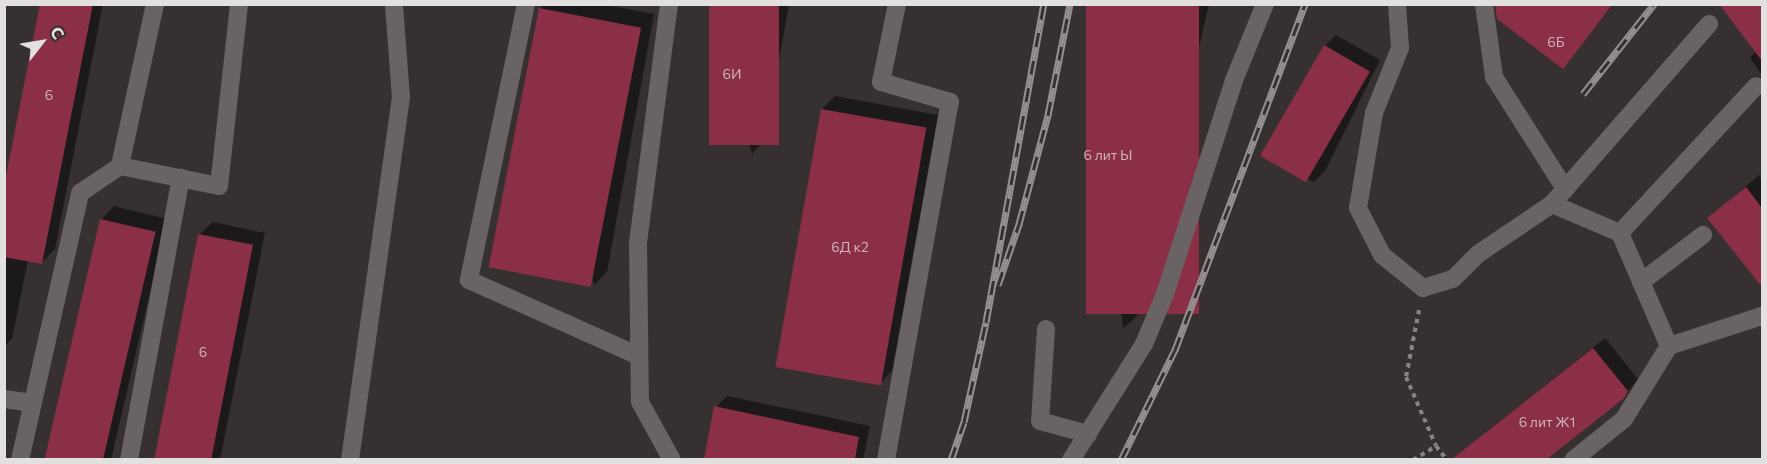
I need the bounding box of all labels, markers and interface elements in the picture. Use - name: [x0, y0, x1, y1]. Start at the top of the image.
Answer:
- north arrow: [12, 12, 72, 72]
- text: С: [47, 23, 69, 42]
- house number: 6Б: [1547, 34, 1565, 50]
- house number: 6И: [722, 66, 742, 82]
- house number: 6: [45, 87, 53, 103]
- house number: 6 лит Ы: [1083, 147, 1133, 163]
- house number: 6Д к2: [831, 239, 869, 255]
- house number: 6: [199, 344, 207, 360]
- house number: 6 лит Ж1: [1519, 414, 1575, 430]

